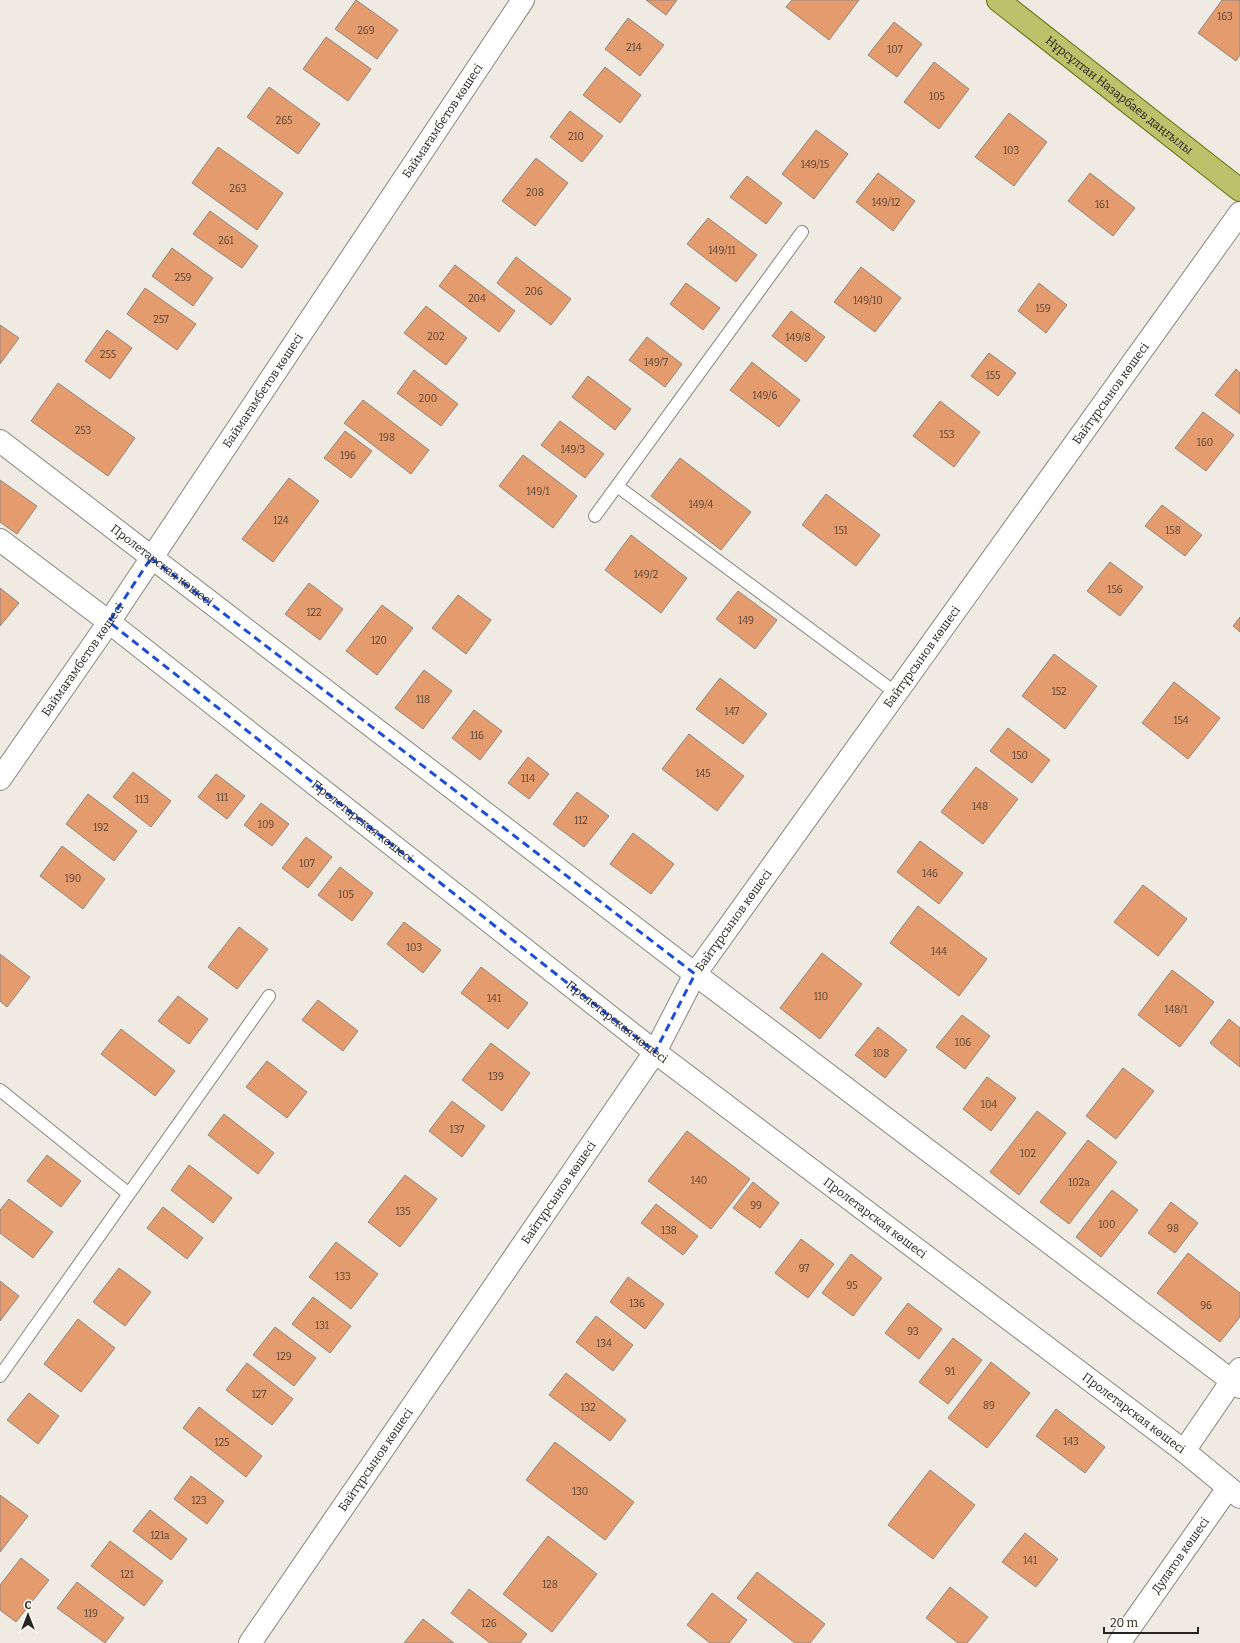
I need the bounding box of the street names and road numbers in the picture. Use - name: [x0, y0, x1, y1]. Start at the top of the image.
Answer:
- street label: Нұрсұлтан Назарбаев даңғылы: [1043, 33, 1196, 157]
- street label: Баймағамбетов көшесі: [399, 61, 486, 181]
- street label: Баймағамбетов көшесі: [220, 331, 306, 450]
- street label: Байтұрсынов көшесі: [1070, 340, 1152, 447]
- street label: Пролетарская көшесі: [108, 521, 216, 609]
- street label: Баймағамбетов көшесі: [39, 600, 127, 719]
- street label: Байтұрсынов көшесі: [881, 603, 963, 711]
- street label: Пролетарская көшесі: [309, 777, 416, 866]
- street label: Байтұрсынов көшесі: [692, 867, 775, 974]
- street label: Пролетарская көшесі: [563, 978, 671, 1066]
- street label: Байтұрсынов көшесі: [518, 1138, 599, 1247]
- street label: Пролетарская көшесі: [821, 1175, 930, 1262]
- street label: Пролетарская көшесі: [1079, 1370, 1188, 1457]
- street label: Байтұрсынов көшесі: [335, 1405, 416, 1514]
- street label: Дулатов көшесі: [1149, 1514, 1212, 1596]

